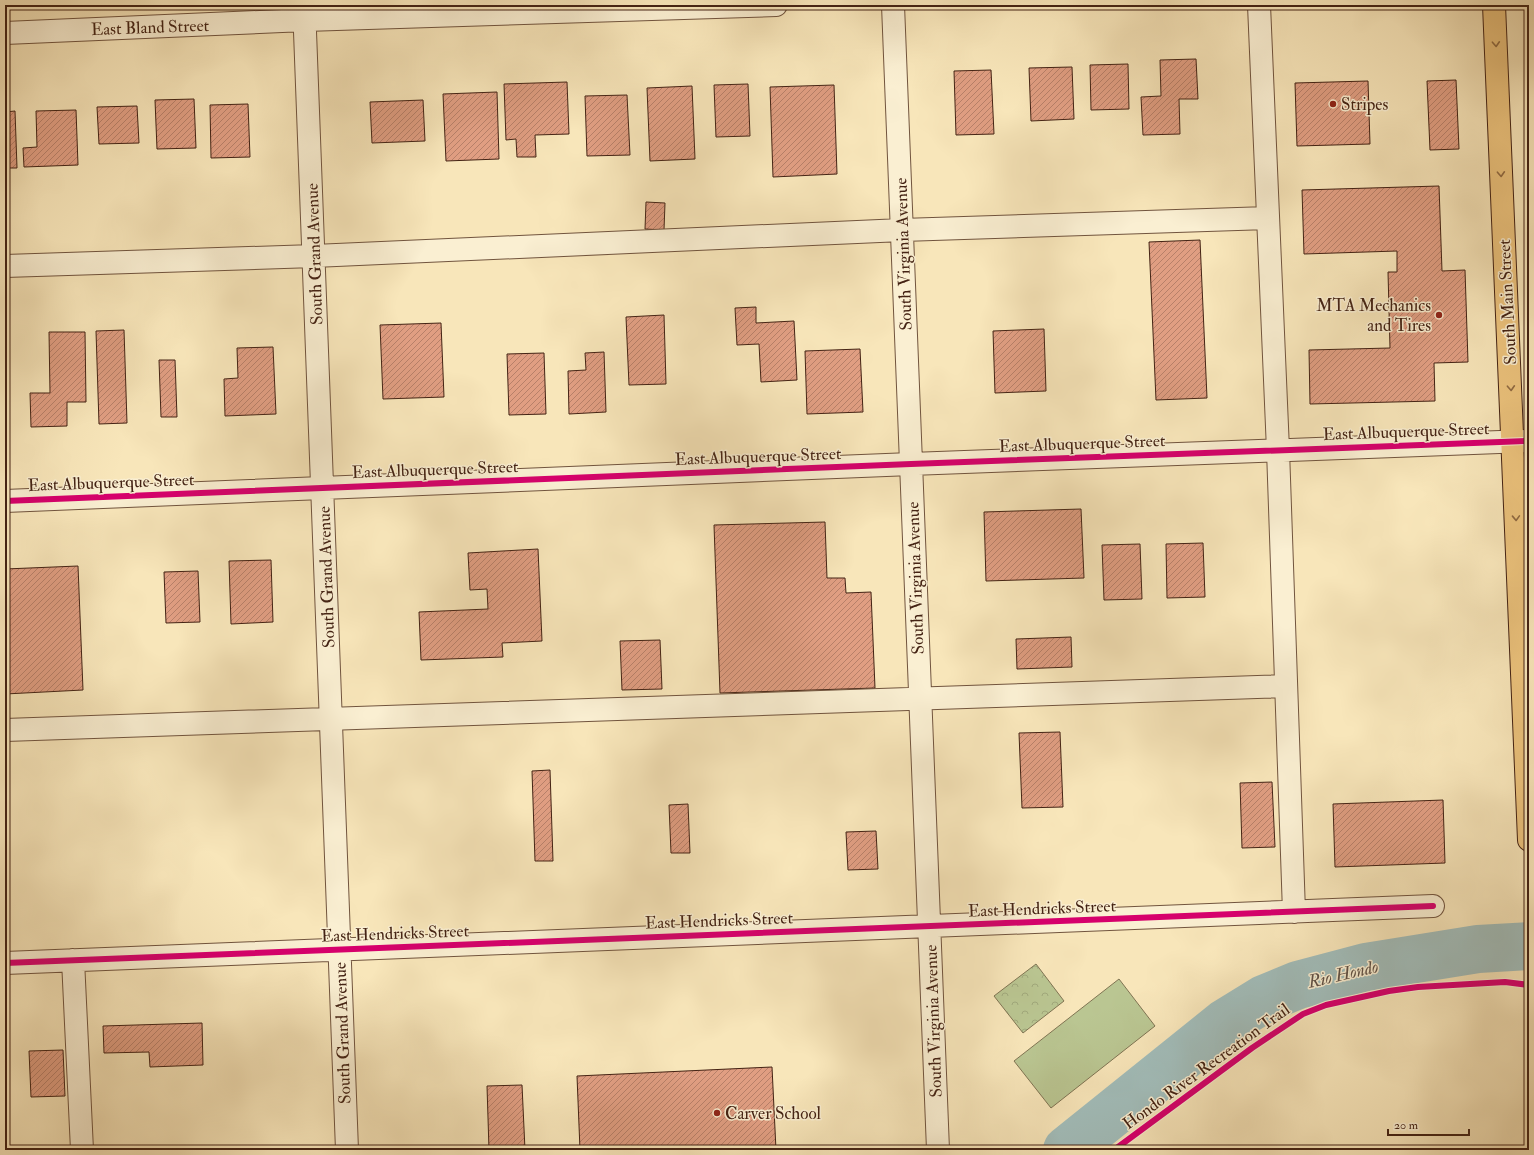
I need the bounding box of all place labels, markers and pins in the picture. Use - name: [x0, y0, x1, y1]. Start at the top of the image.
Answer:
- place label: Stripes: [1341, 94, 1388, 116]
- marker: Stripes: [1328, 99, 1338, 109]
- place label: MTA Mechanics and Tires: [1316, 295, 1431, 336]
- marker: MTA Mechanics and Tires: [1434, 310, 1444, 320]
- place label: Carver School: [725, 1103, 822, 1124]
- marker: Carver School: [712, 1108, 722, 1118]

